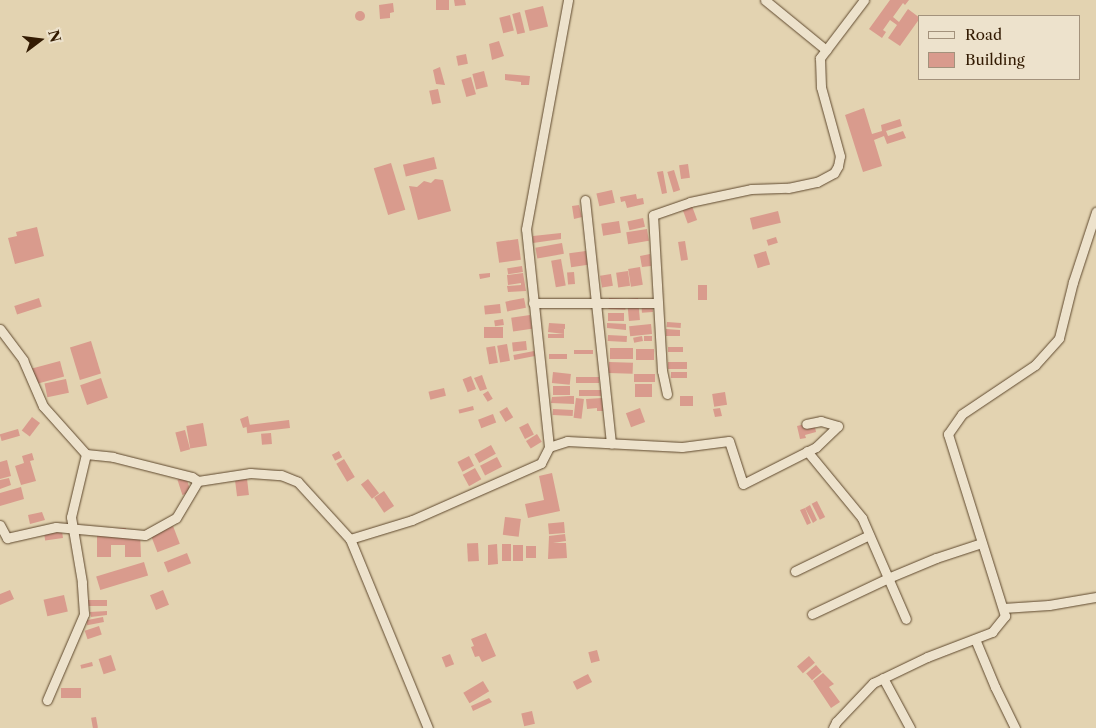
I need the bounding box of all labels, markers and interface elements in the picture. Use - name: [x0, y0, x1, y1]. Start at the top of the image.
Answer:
- north arrow: [15, 15, 65, 65]
- legend: [918, 15, 1081, 80]
- text: Road: [965, 25, 1002, 44]
- text: N: [44, 28, 65, 44]
- text: Building: [965, 50, 1025, 69]

